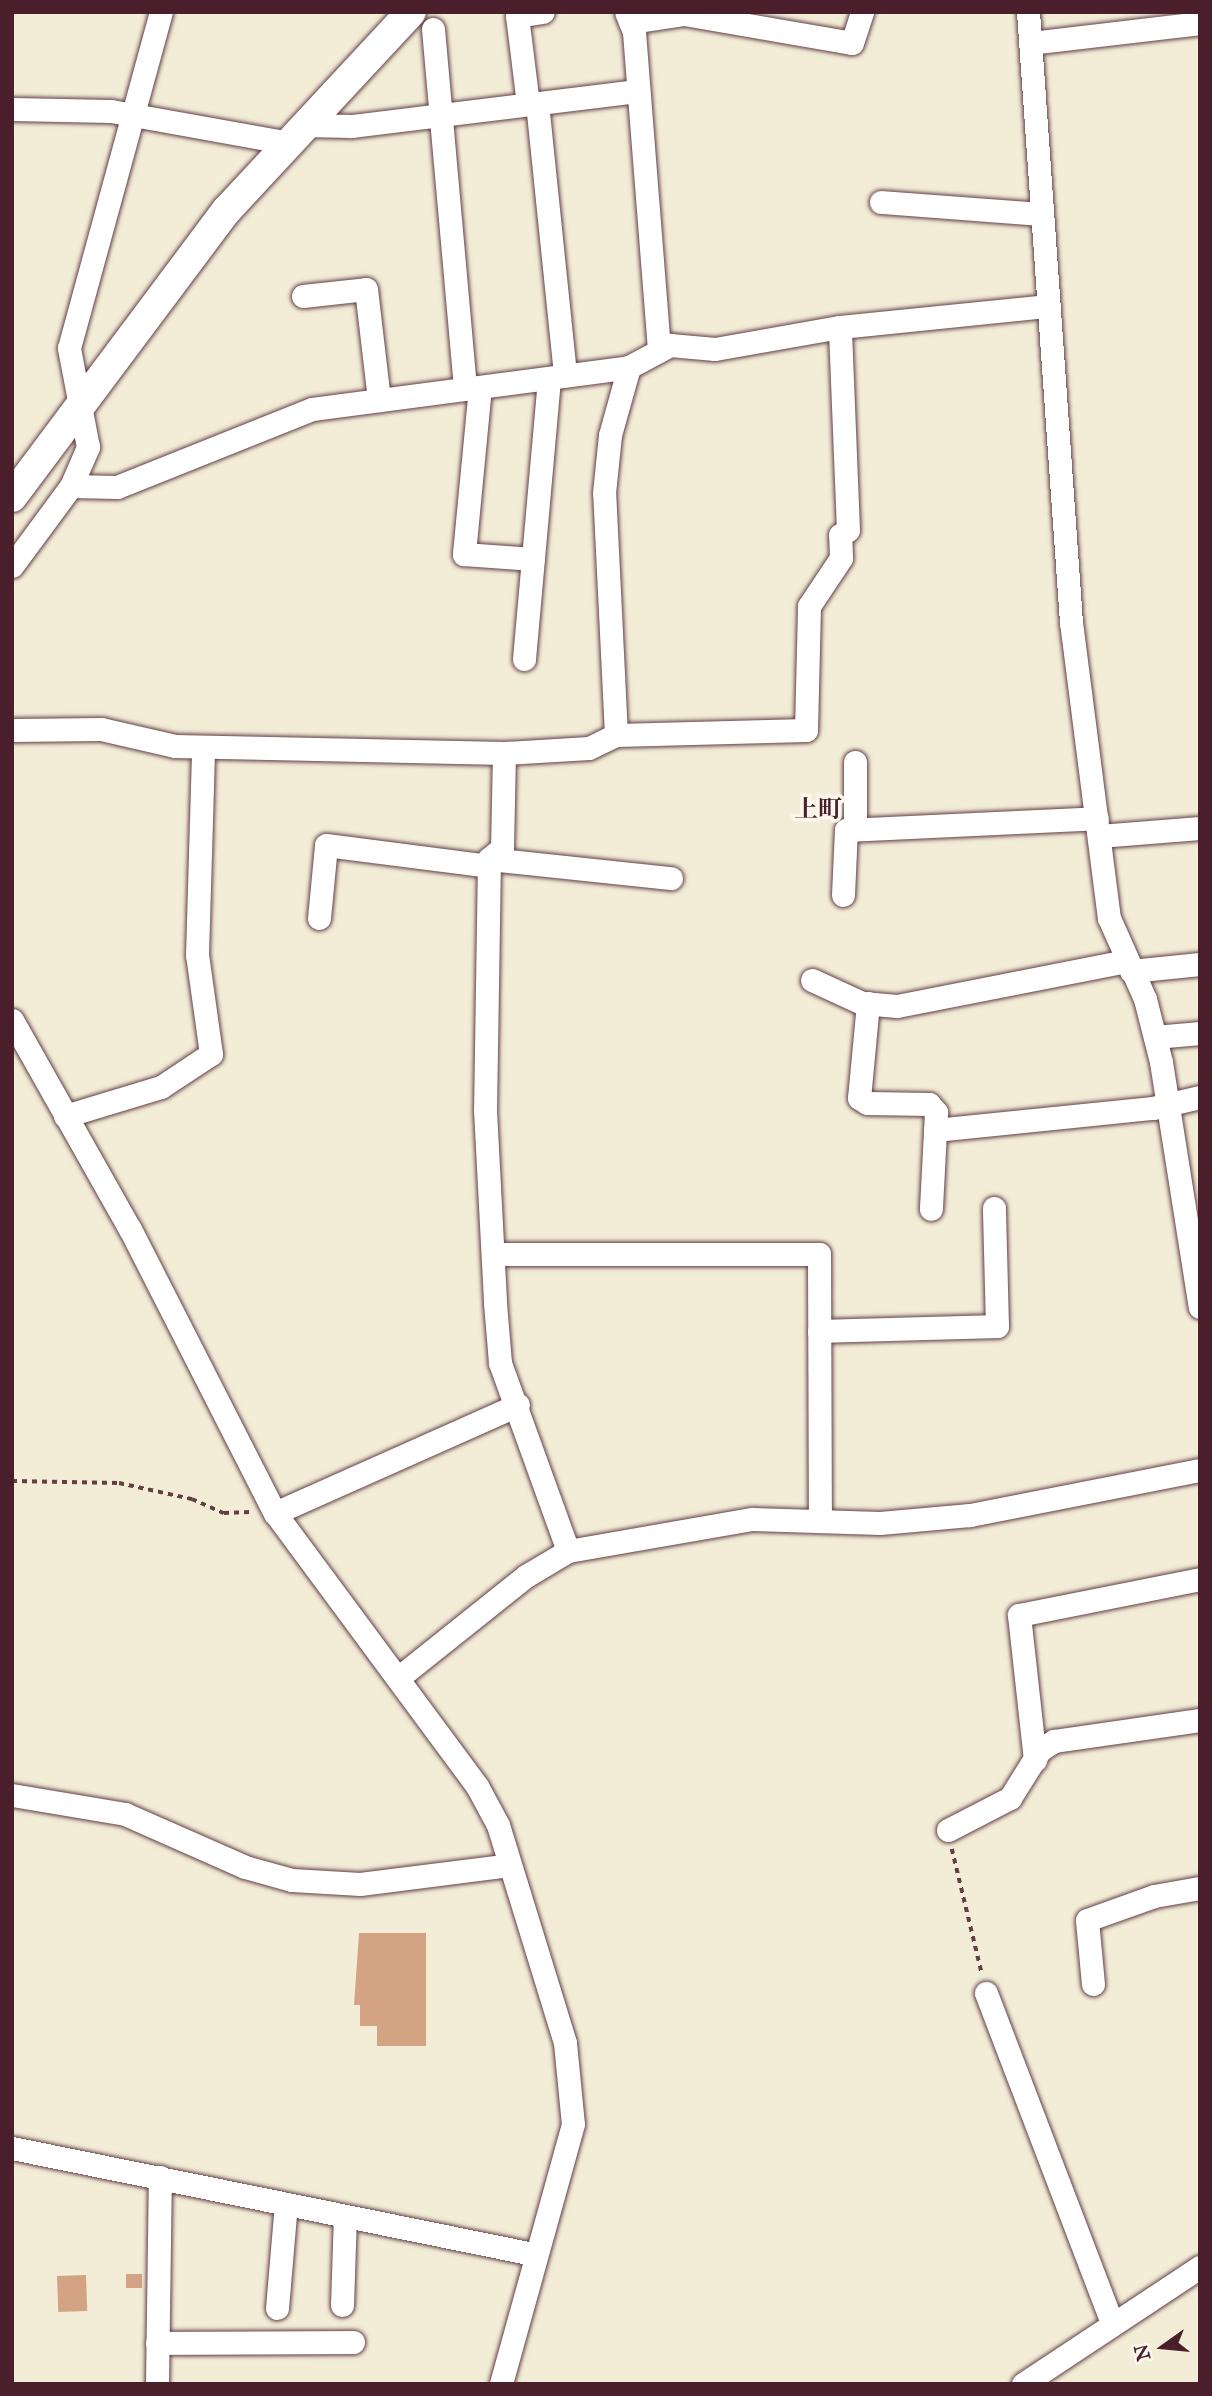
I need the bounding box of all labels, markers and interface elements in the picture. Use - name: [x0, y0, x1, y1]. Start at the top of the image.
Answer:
- district label: 上町: [794, 796, 842, 824]
- north arrow: [1128, 2312, 1198, 2382]
- text: N: [1129, 2342, 1155, 2363]

